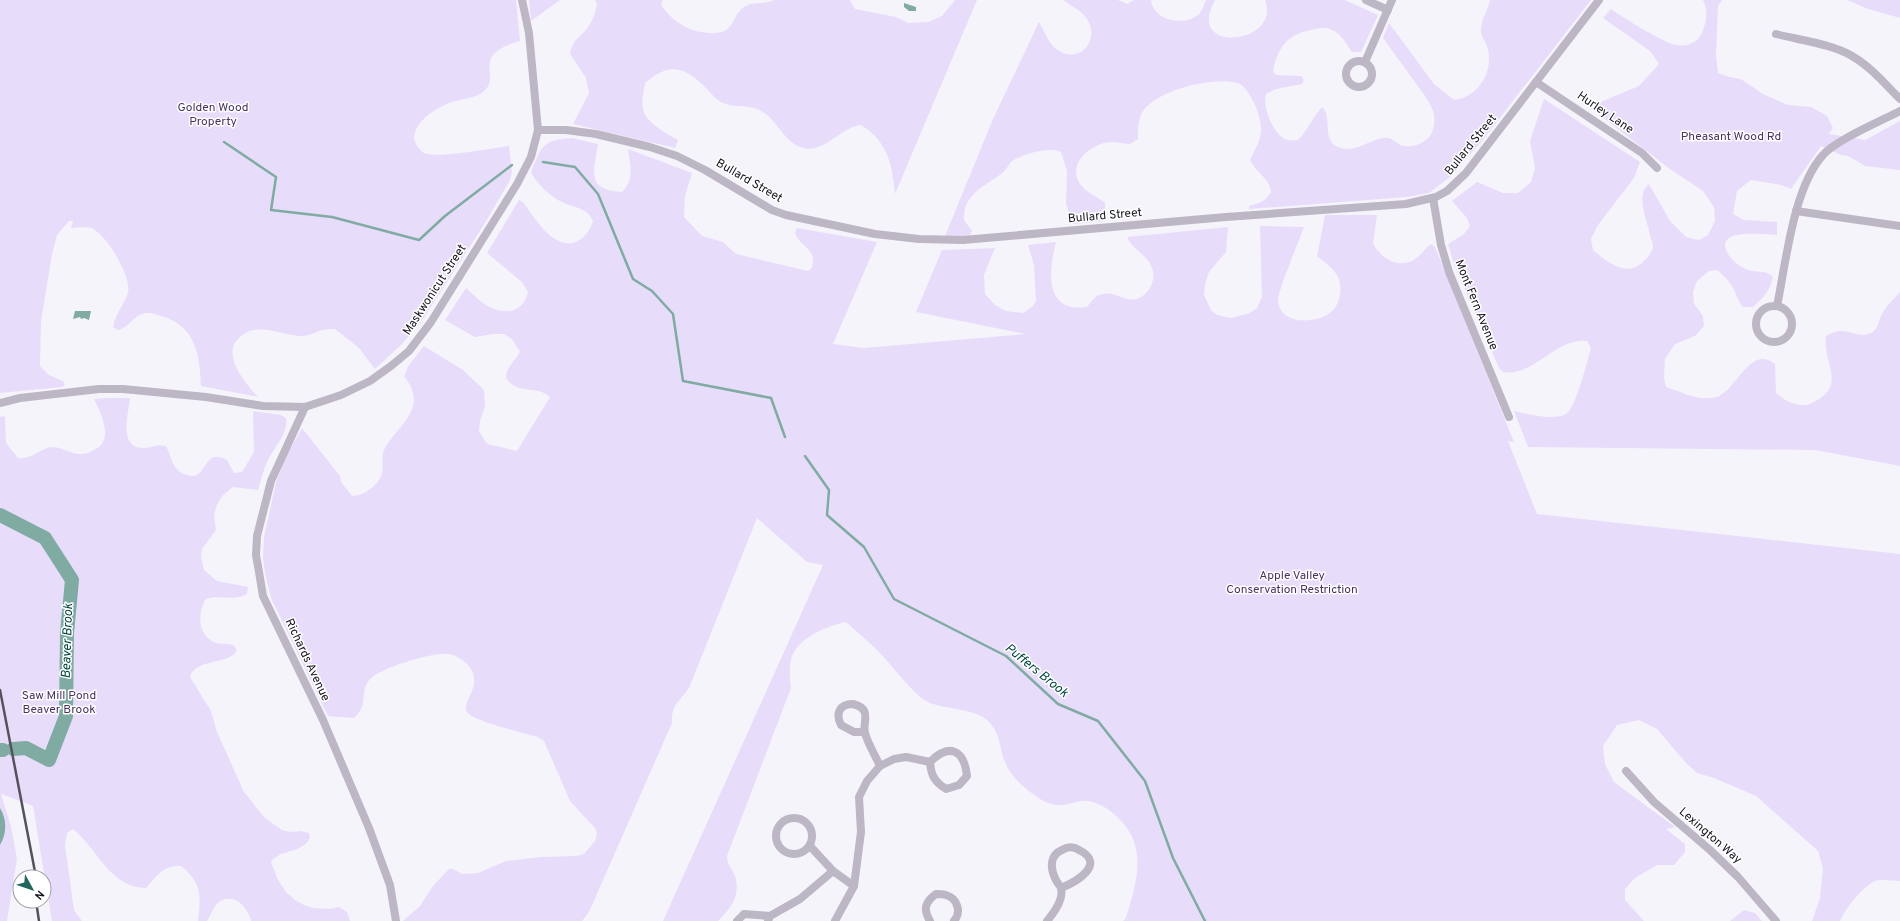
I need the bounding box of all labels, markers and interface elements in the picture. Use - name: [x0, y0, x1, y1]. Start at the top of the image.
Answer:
- street label: Hurley Lane: [1574, 88, 1636, 138]
- park label: Golden Wood Property: [177, 100, 249, 130]
- street label: Bullard Street: [1441, 111, 1501, 179]
- park label: Pheasant Wood Rd: [1681, 129, 1781, 145]
- street label: Bullard Street: [713, 155, 785, 207]
- street label: Bullard Street: [1067, 205, 1143, 227]
- street label: Maskwonicut Street: [400, 241, 470, 339]
- street label: Mont Fern Avenue: [1451, 257, 1501, 353]
- park label: Apple Valley Conservation Restriction: [1226, 568, 1358, 598]
- water label: Beaver Brook: [59, 603, 77, 679]
- street label: Richards Avenue: [281, 616, 333, 704]
- water label: Puffers Brook: [1001, 641, 1071, 702]
- park label: Saw Mill Pond Beaver Brook: [22, 688, 96, 718]
- street label: Lexington Way: [1675, 804, 1745, 868]
- north arrow: [12, 869, 52, 909]
- text: N: [31, 887, 47, 902]

